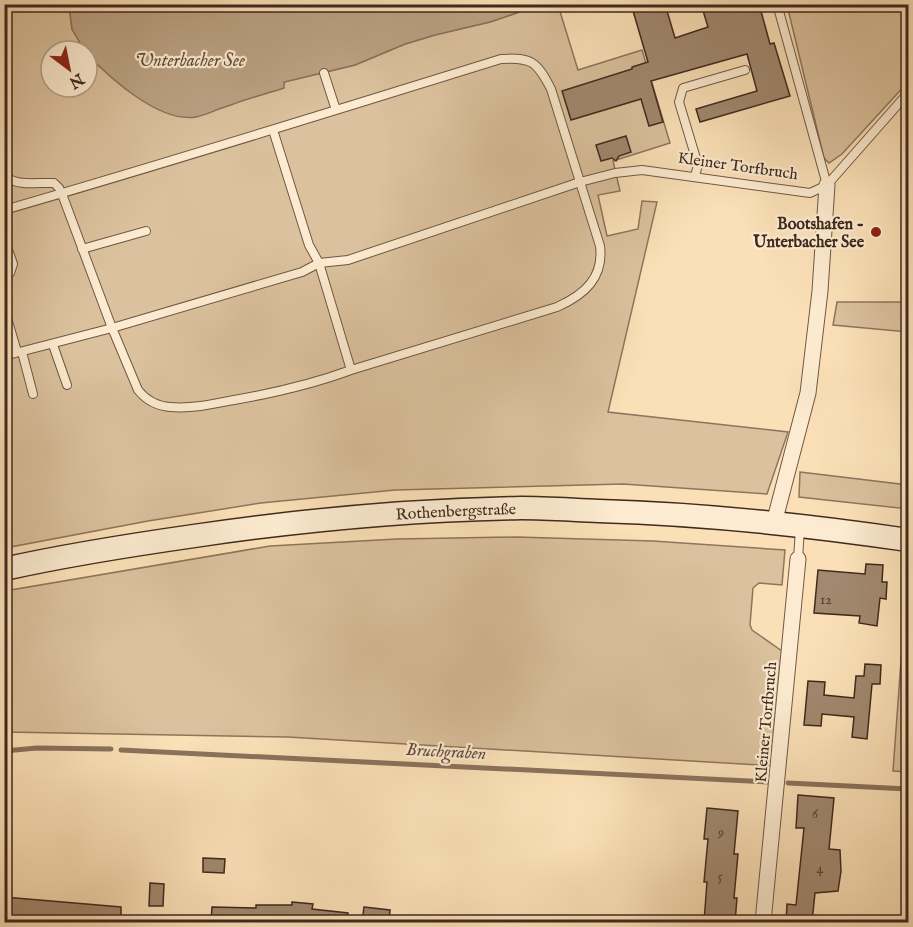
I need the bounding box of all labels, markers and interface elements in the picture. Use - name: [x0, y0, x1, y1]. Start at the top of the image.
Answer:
- north arrow: [39, 39, 99, 99]
- water label: Unterbacher See: [135, 50, 245, 73]
- text: N: [65, 67, 88, 92]
- street label: Kleiner Torfbruch: [676, 149, 800, 185]
- place label: Bootshafen - Unterbacher See: [752, 215, 865, 253]
- marker: Bootshafen - Unterbacher See: [869, 225, 883, 239]
- street label: Rothenbergstraße: [395, 500, 516, 526]
- house number: 12: [820, 591, 832, 609]
- street label: Kleiner Torfbruch: [752, 660, 782, 783]
- water label: Bruchgraben: [405, 739, 487, 766]
- house number: 6: [812, 805, 819, 823]
- house number: 9: [717, 824, 724, 842]
- house number: 4: [817, 860, 824, 878]
- house number: 5: [717, 868, 723, 886]

